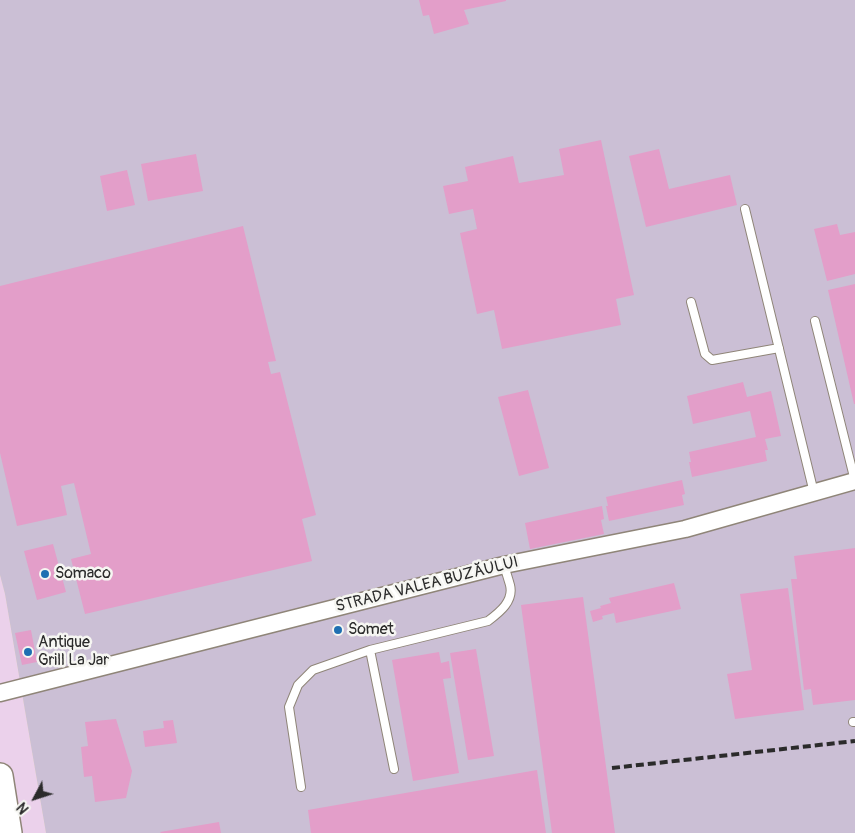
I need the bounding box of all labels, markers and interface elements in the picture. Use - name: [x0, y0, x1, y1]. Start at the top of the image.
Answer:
- street label: STRADA VALEA BUZĂULUI: [334, 553, 520, 617]
- place label: Somaco: [55, 564, 111, 584]
- marker: Somaco: [39, 568, 51, 580]
- place label: Somet: [348, 620, 394, 640]
- marker: Somet: [332, 624, 344, 636]
- place label: Antique Grill La Jar: [38, 633, 109, 671]
- marker: Antique Grill La Jar: [22, 646, 34, 658]
- north arrow: [10, 773, 60, 823]
- text: N: [14, 799, 33, 817]

